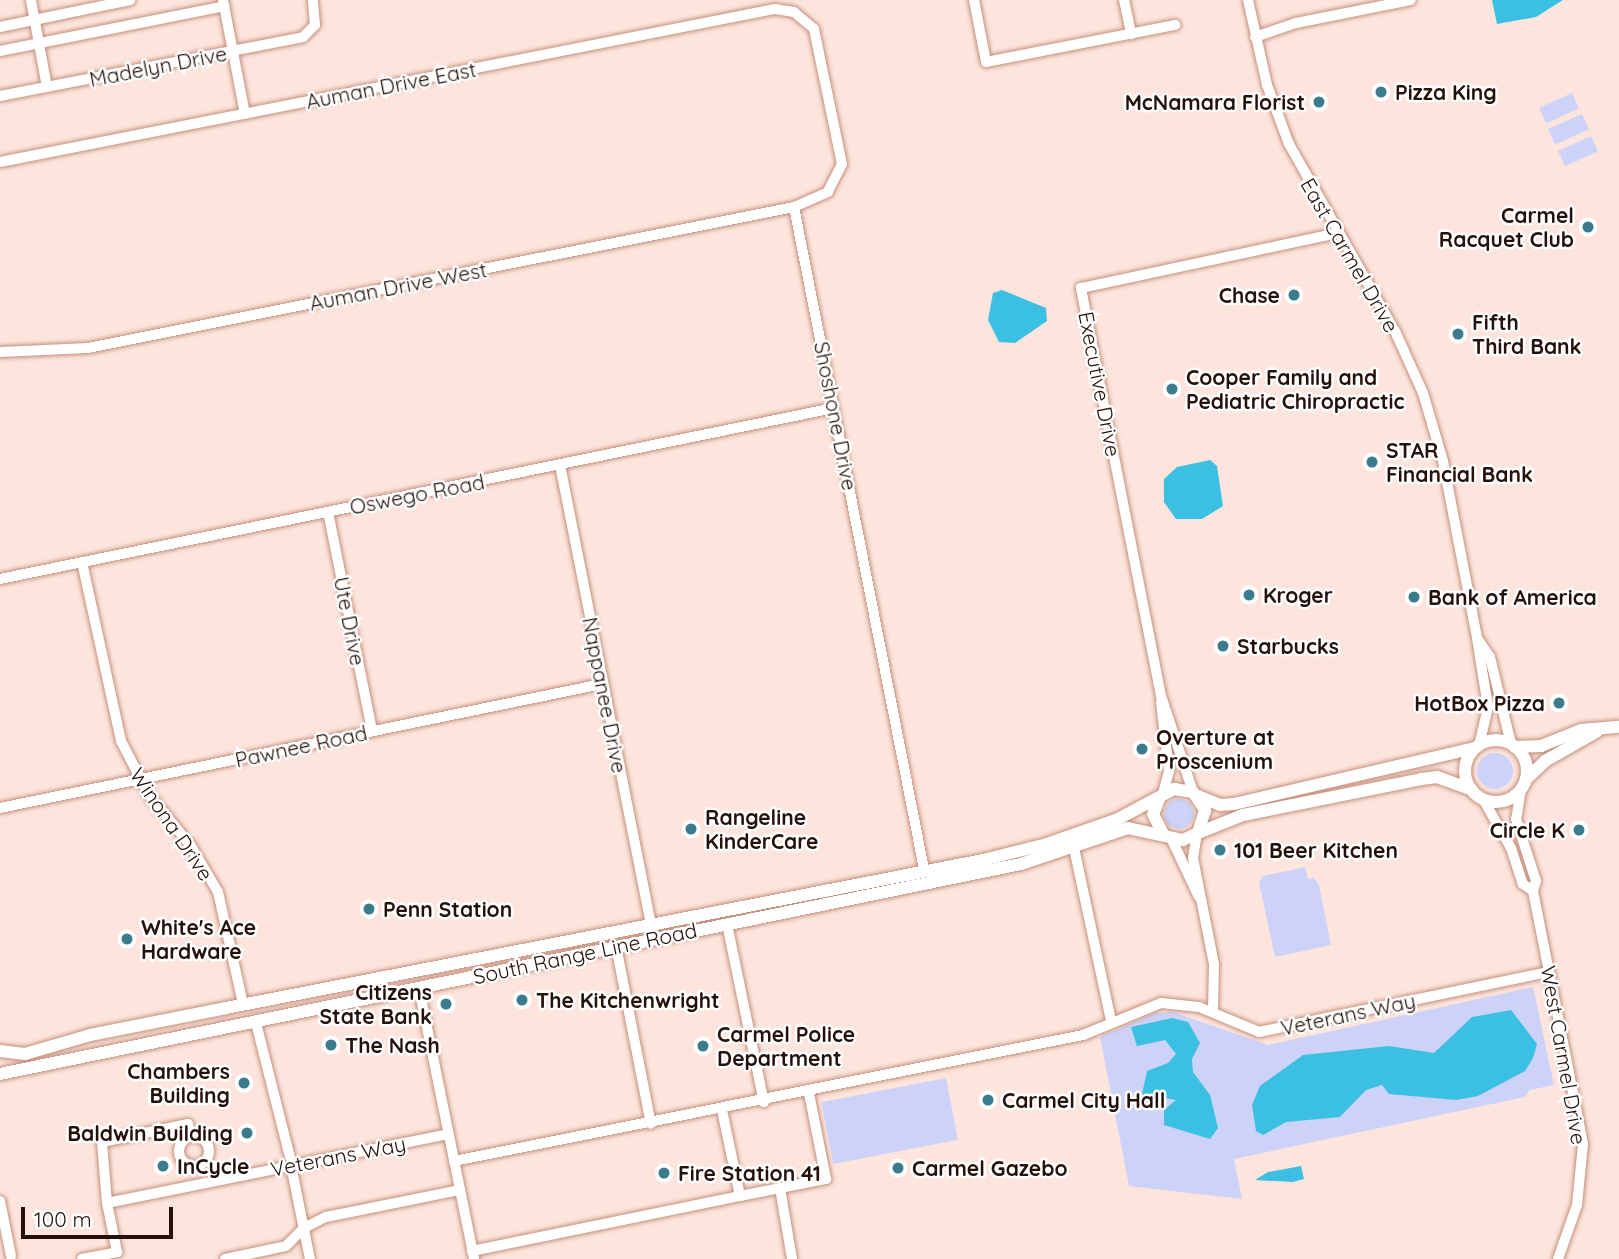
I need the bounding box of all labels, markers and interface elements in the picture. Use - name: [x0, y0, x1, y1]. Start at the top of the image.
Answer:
- street label: Madelyn Drive: [87, 40, 229, 92]
- street label: Auman Drive East: [304, 56, 478, 114]
- place label: Pizza King: [1395, 79, 1497, 105]
- marker: Pizza King: [1373, 84, 1389, 100]
- place label: McNamara Florist: [1125, 89, 1305, 115]
- marker: McNamara Florist: [1311, 94, 1327, 110]
- street label: East Carmel Drive: [1296, 173, 1404, 337]
- place label: Carmel Racquet Club: [1439, 202, 1574, 252]
- marker: Carmel Racquet Club: [1580, 219, 1596, 235]
- street label: Auman Drive West: [307, 256, 489, 316]
- place label: Chase: [1219, 282, 1280, 308]
- marker: Chase: [1286, 287, 1302, 303]
- street label: Executive Drive: [1074, 309, 1126, 459]
- place label: Fifth Third Bank: [1472, 309, 1582, 359]
- marker: Fifth Third Bank: [1450, 326, 1466, 342]
- street label: Shoshone Drive: [809, 339, 863, 493]
- place label: Cooper Family and Pediatric Chiropractic: [1186, 364, 1404, 414]
- marker: Cooper Family and Pediatric Chiropractic: [1164, 381, 1180, 397]
- place label: STAR Financial Bank: [1386, 437, 1533, 487]
- marker: STAR Financial Bank: [1364, 454, 1380, 470]
- street label: Oswego Road: [348, 469, 486, 519]
- street label: Ute Drive: [329, 574, 371, 668]
- place label: Kroger: [1263, 582, 1333, 608]
- place label: Bank of America: [1428, 584, 1597, 610]
- marker: Kroger: [1241, 587, 1257, 603]
- marker: Bank of America: [1406, 589, 1422, 605]
- street label: Nappanee Drive: [578, 615, 632, 775]
- place label: Starbucks: [1237, 633, 1339, 659]
- marker: Starbucks: [1215, 638, 1231, 654]
- place label: HotBox Pizza: [1414, 690, 1545, 716]
- marker: HotBox Pizza: [1551, 695, 1567, 711]
- street label: Pawnee Road: [233, 720, 369, 772]
- place label: Overture at Proscenium: [1156, 724, 1275, 774]
- marker: Overture at Proscenium: [1134, 741, 1150, 757]
- street label: Winona Drive: [125, 763, 219, 885]
- place label: Rangeline KinderCare: [705, 804, 818, 854]
- place label: Circle K: [1490, 817, 1565, 843]
- marker: Rangeline KinderCare: [683, 821, 699, 837]
- marker: Circle K: [1571, 822, 1587, 838]
- place label: 101 Beer Kitchen: [1234, 837, 1398, 863]
- marker: 101 Beer Kitchen: [1212, 842, 1228, 858]
- place label: Penn Station: [383, 896, 512, 922]
- marker: Penn Station: [361, 901, 377, 917]
- place label: White's Ace Hardware: [141, 914, 256, 964]
- street label: South Range Line Road: [471, 917, 699, 989]
- marker: White's Ace Hardware: [119, 931, 135, 947]
- street label: West Carmel Drive: [1536, 964, 1592, 1146]
- place label: Citizens State Bank: [320, 979, 432, 1029]
- place label: The Kitchenwright: [536, 987, 720, 1013]
- street label: Veterans Way: [1278, 987, 1418, 1041]
- marker: The Kitchenwright: [514, 992, 530, 1008]
- marker: Citizens State Bank: [438, 996, 454, 1012]
- place label: Carmel Police Department: [717, 1021, 855, 1071]
- place label: The Nash: [345, 1032, 440, 1058]
- marker: The Nash: [323, 1037, 339, 1053]
- marker: Carmel Police Department: [695, 1038, 711, 1054]
- place label: Chambers Building: [127, 1058, 230, 1108]
- marker: Chambers Building: [236, 1075, 252, 1091]
- place label: Carmel City Hall: [1002, 1087, 1165, 1113]
- marker: Carmel City Hall: [980, 1092, 996, 1108]
- place label: Baldwin Building: [67, 1120, 233, 1146]
- marker: Baldwin Building: [239, 1125, 255, 1141]
- street label: Veterans Way: [268, 1131, 408, 1181]
- place label: InCycle: [177, 1153, 249, 1179]
- place label: Carmel Gazebo: [912, 1155, 1068, 1181]
- marker: InCycle: [155, 1158, 171, 1174]
- place label: Fire Station 41: [678, 1160, 821, 1186]
- marker: Carmel Gazebo: [890, 1160, 906, 1176]
- marker: Fire Station 41: [656, 1165, 672, 1181]
- scale bar: [24, 1192, 177, 1236]
- text: 100 m: [34, 1206, 92, 1232]

